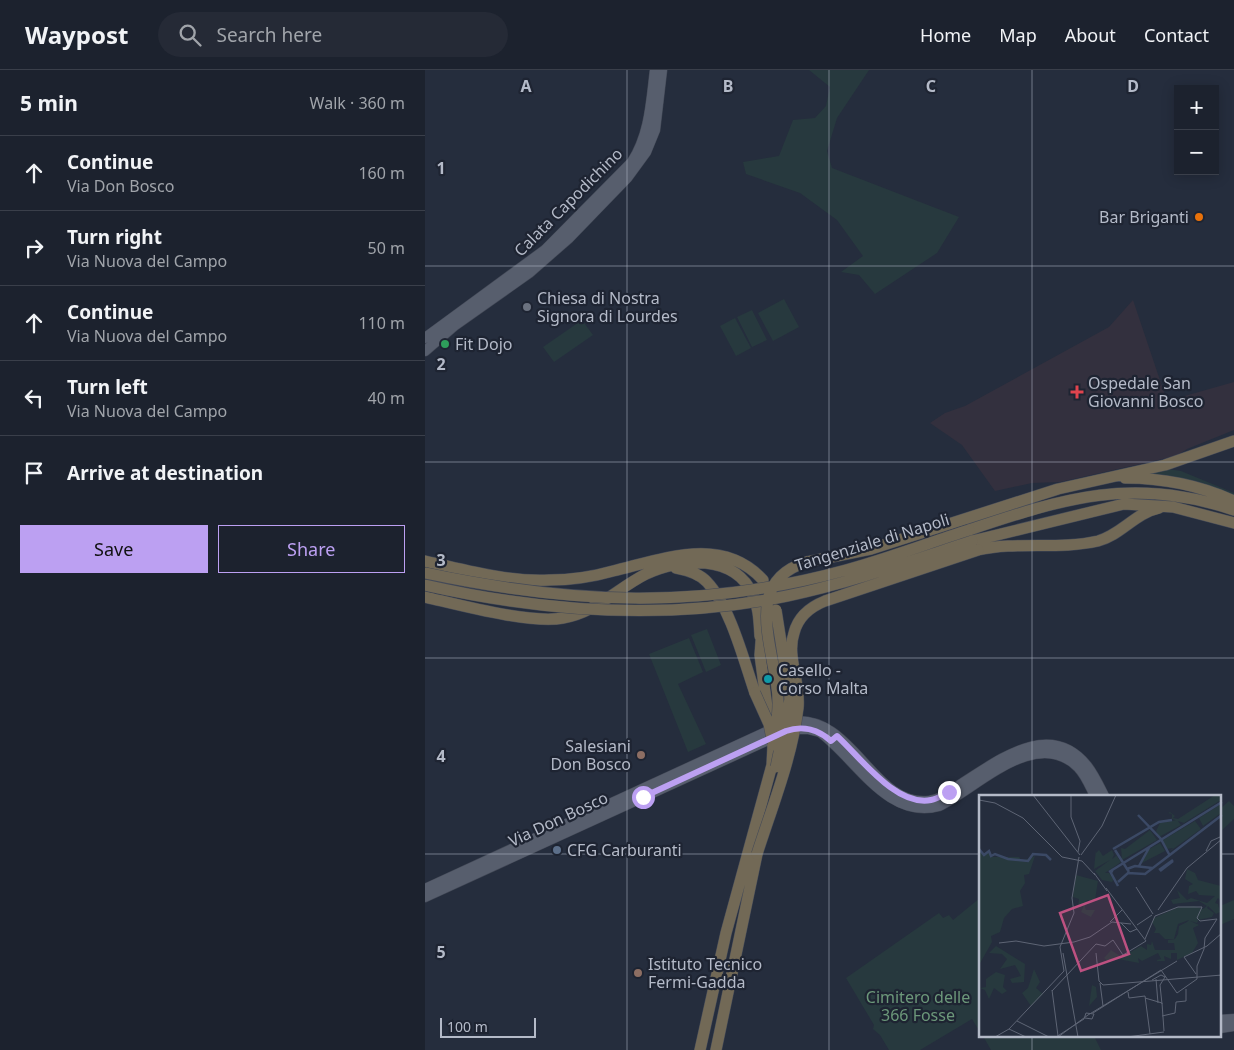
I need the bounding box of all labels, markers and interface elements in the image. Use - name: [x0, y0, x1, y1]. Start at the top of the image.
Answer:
- search box: [158, 12, 508, 57]
- text: Waypost: [25, 18, 128, 51]
- icon: search: [176, 21, 204, 49]
- text: Search here: [216, 22, 322, 48]
- text: Home: [920, 23, 971, 47]
- text: Map: [999, 23, 1037, 47]
- text: About: [1065, 23, 1116, 47]
- text: Contact: [1144, 23, 1209, 47]
- text: A: [520, 75, 532, 97]
- text: B: [723, 75, 733, 97]
- text: C: [926, 75, 936, 97]
- text: D: [1127, 75, 1139, 97]
- map controls: [1174, 85, 1219, 175]
- button: +: [1174, 85, 1219, 130]
- text: 5 min: [20, 89, 78, 117]
- text: Walk · 360 m: [310, 92, 405, 114]
- button: −: [1174, 130, 1219, 175]
- street label: Calata Capodichino: [509, 143, 627, 261]
- text: Continue: [67, 149, 153, 175]
- text: 1: [436, 157, 446, 179]
- icon: ahead: [20, 159, 48, 187]
- text: 160 m: [358, 162, 405, 184]
- text: Via Don Bosco: [67, 175, 174, 197]
- place label: Bar Briganti: [1099, 206, 1189, 228]
- marker: Bar Briganti: [1193, 211, 1205, 223]
- text: Turn right: [67, 224, 162, 250]
- icon: right: [20, 234, 48, 262]
- text: 50 m: [368, 237, 405, 259]
- text: Via Nuova del Campo: [67, 250, 227, 272]
- place label: Chiesa di Nostra Signora di Lourdes: [537, 287, 678, 327]
- text: Continue: [67, 299, 153, 325]
- marker: Chiesa di Nostra Signora di Lourdes: [521, 301, 533, 313]
- icon: ahead: [20, 309, 48, 337]
- text: 110 m: [358, 312, 405, 334]
- text: Via Nuova del Campo: [67, 325, 227, 347]
- place label: Fit Dojo: [455, 333, 513, 355]
- marker: Fit Dojo: [439, 338, 451, 350]
- text: 2: [436, 353, 446, 375]
- place label: Ospedale San Giovanni Bosco: [1088, 372, 1203, 412]
- text: Turn left: [67, 374, 148, 400]
- icon: left: [20, 384, 48, 412]
- marker: Ospedale San Giovanni Bosco: [1070, 385, 1084, 399]
- text: 40 m: [368, 387, 405, 409]
- text: Via Nuova del Campo: [67, 400, 227, 422]
- icon: arrive: [20, 459, 48, 487]
- text: Arrive at destination: [67, 460, 263, 486]
- street label: Tangenziale di Napoli: [792, 508, 952, 576]
- button: Save: [20, 525, 208, 573]
- button: Share: [218, 525, 405, 573]
- text: 3: [436, 549, 446, 571]
- place label: Casello - Corso Malta: [778, 659, 868, 699]
- marker: Casello - Corso Malta: [762, 673, 774, 685]
- place label: Salesiani Don Bosco: [550, 735, 631, 775]
- text: 4: [436, 745, 446, 767]
- marker: Salesiani Don Bosco: [635, 749, 647, 761]
- route end: [938, 781, 961, 804]
- street label: Via Don Bosco: [505, 786, 611, 852]
- route start: [632, 786, 655, 809]
- inset map: [979, 795, 1221, 1038]
- place label: CFG Carburanti: [567, 839, 682, 861]
- marker: CFG Carburanti: [551, 844, 563, 856]
- text: 5: [436, 941, 446, 963]
- place label: Istituto Tecnico Fermi-Gadda: [648, 953, 762, 993]
- marker: Istituto Tecnico Fermi-Gadda: [632, 967, 644, 979]
- park label: Cimitero delle 366 Fosse: [866, 986, 970, 1026]
- scale bar: [440, 1015, 536, 1038]
- text: 100 m: [447, 1017, 488, 1036]

